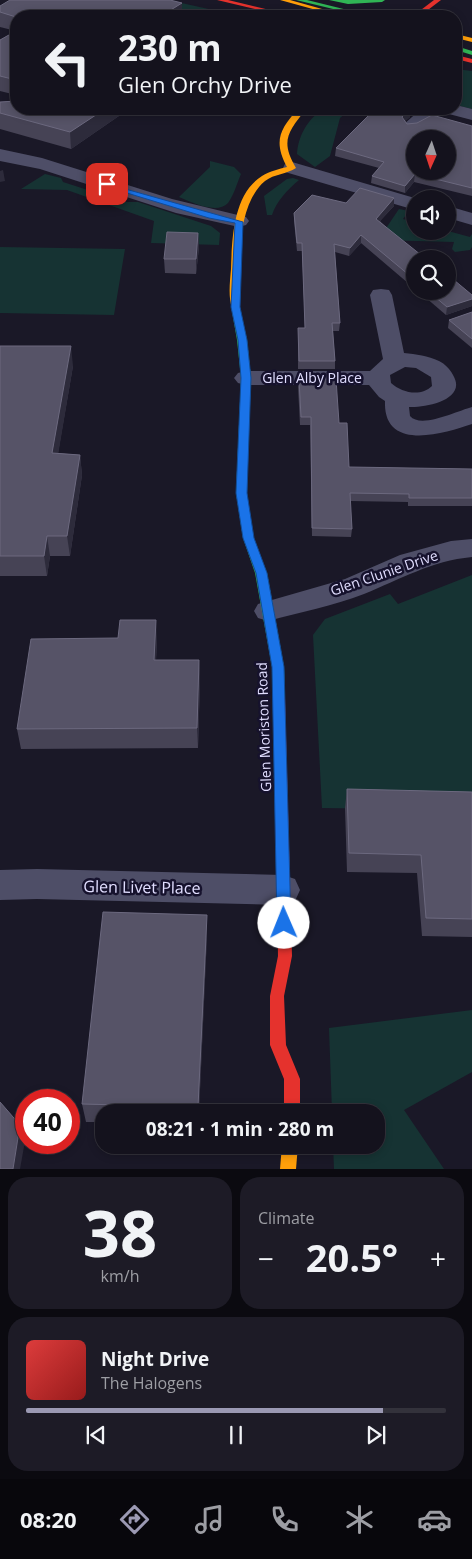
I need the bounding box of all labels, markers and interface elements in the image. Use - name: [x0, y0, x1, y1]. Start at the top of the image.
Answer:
- text: 230 m: [118, 24, 222, 71]
- icon: left: [35, 30, 100, 95]
- text: Glen Orchy Drive: [118, 69, 292, 99]
- north arrow: [406, 130, 456, 180]
- map controls: [406, 130, 456, 300]
- pin: [86, 163, 128, 205]
- icon: arrive: [93, 170, 121, 198]
- button: sound: [406, 190, 456, 240]
- button: search: [406, 250, 456, 300]
- street label: Glen Alby Place: [262, 368, 362, 387]
- street label: Glen Clunie Drive: [327, 545, 440, 600]
- street label: Glen Moriston Road: [252, 662, 275, 792]
- street label: Glen Livet Place: [83, 875, 201, 899]
- position arrow: [257, 896, 309, 948]
- speed limit sign: 40: [15, 1089, 80, 1154]
- text: 08:21 · 1 min · 280 m: [146, 1116, 334, 1142]
- text: 38: [83, 1188, 157, 1276]
- text: Climate: [258, 1207, 315, 1229]
- text: 20.5°: [306, 1231, 398, 1283]
- text: −: [258, 1239, 274, 1277]
- text: +: [430, 1239, 446, 1277]
- text: km/h: [101, 1265, 139, 1287]
- text: Night Drive: [101, 1346, 209, 1372]
- text: The Halogens: [101, 1372, 202, 1394]
- icon: previous: [82, 1421, 110, 1449]
- icon: pause: [222, 1421, 250, 1449]
- icon: next: [362, 1421, 390, 1449]
- icon: directions: [117, 1502, 152, 1537]
- icon: music: [192, 1502, 227, 1537]
- icon: phone: [267, 1502, 302, 1537]
- icon: climate: [342, 1502, 377, 1537]
- icon: car: [417, 1502, 452, 1537]
- text: 08:20: [20, 1504, 77, 1534]

